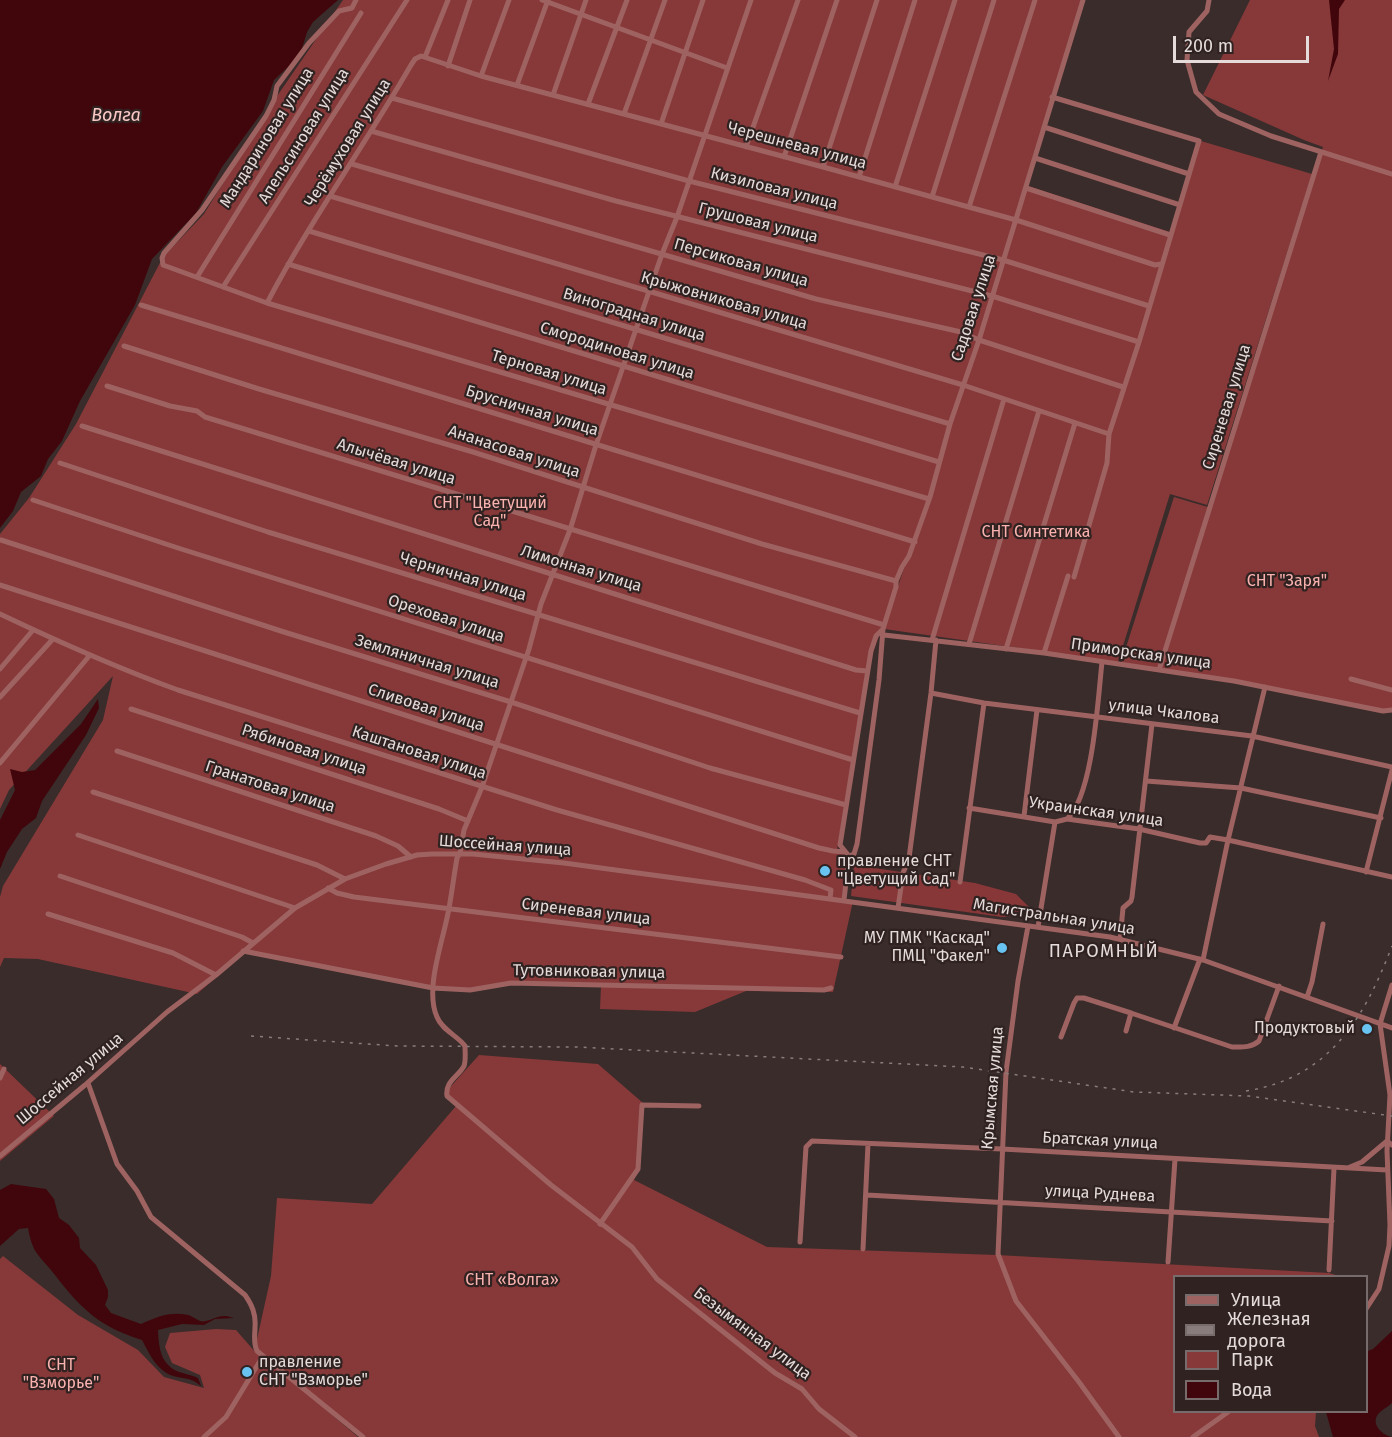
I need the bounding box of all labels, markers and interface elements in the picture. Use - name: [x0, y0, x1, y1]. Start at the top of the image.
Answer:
- scale bar: [1176, 24, 1312, 62]
- text: 200 m: [1184, 35, 1233, 57]
- street label: Мандариновая улица: [216, 64, 318, 212]
- street label: Апельсиновая улица: [255, 65, 353, 207]
- street label: Черёмуховая улица: [301, 75, 395, 211]
- water label: Волга: [91, 105, 141, 127]
- street label: Черешневая улица: [726, 118, 868, 174]
- street label: Кизиловая улица: [708, 164, 840, 214]
- street label: Грушовая улица: [696, 199, 820, 247]
- street label: Персиковая улица: [672, 235, 810, 291]
- street label: Садовая улица: [948, 252, 1000, 364]
- street label: Крыжовниковая улица: [639, 268, 809, 334]
- street label: Виноградная улица: [561, 284, 707, 346]
- street label: Смородиновая улица: [538, 318, 696, 384]
- street label: Сиреневая улица: [1199, 342, 1255, 472]
- street label: Терновая улица: [489, 346, 609, 400]
- street label: Брусничная улица: [463, 382, 601, 440]
- street label: Ананасовая улица: [446, 422, 582, 482]
- street label: Алычёвая улица: [334, 435, 458, 489]
- park label: СНТ "Цветущий Сад": [433, 494, 547, 532]
- park label: СНТ Синтетика: [982, 523, 1090, 543]
- street label: Лимонная улица: [518, 541, 644, 597]
- street label: Черничная улица: [397, 549, 529, 605]
- park label: СНТ "Заря": [1247, 572, 1327, 592]
- street label: Ореховая улица: [385, 591, 507, 647]
- street label: Земляничная улица: [353, 631, 501, 693]
- street label: Приморская улица: [1070, 635, 1212, 673]
- street label: Сливовая улица: [365, 680, 487, 736]
- street label: улица Чкалова: [1107, 696, 1221, 728]
- street label: Рябиновая улица: [239, 721, 369, 779]
- street label: Каштановая улица: [349, 722, 489, 784]
- street label: Гранатовая улица: [203, 757, 337, 817]
- street label: Украинская улица: [1028, 793, 1164, 831]
- street label: Шоссейная улица: [438, 832, 572, 860]
- place label: правление СНТ "Цветущий Сад": [837, 852, 955, 890]
- marker: правление СНТ "Цветущий Сад": [818, 864, 832, 878]
- street label: Сиреневая улица: [520, 895, 652, 929]
- street label: Магистральная улица: [972, 895, 1136, 939]
- place label: МУ ПМК "Каскад" ПМЦ "Факел": [864, 929, 990, 967]
- marker: МУ ПМК "Каскад" ПМЦ "Факел": [995, 941, 1009, 955]
- district label: ПАРОМНЫЙ: [1049, 941, 1159, 963]
- street label: Тутовниковая улица: [513, 961, 665, 983]
- place label: Продуктовый: [1254, 1019, 1355, 1039]
- marker: Продуктовый: [1360, 1022, 1374, 1036]
- street label: Крымская улица: [978, 1026, 1008, 1150]
- street label: Шоссейная улица: [13, 1029, 127, 1129]
- street label: Братская улица: [1042, 1128, 1158, 1154]
- street label: улица Руднева: [1044, 1182, 1156, 1206]
- park label: СНТ «Волга»: [465, 1271, 559, 1291]
- legend: [1173, 1275, 1368, 1413]
- street label: Безымянная улица: [689, 1284, 815, 1384]
- text: Улица: [1231, 1289, 1281, 1311]
- text: Железная дорога: [1227, 1308, 1311, 1352]
- text: Парк: [1231, 1349, 1273, 1371]
- place label: правление СНТ "Взморье": [259, 1353, 368, 1391]
- park label: СНТ "Взморье": [23, 1356, 99, 1394]
- marker: правление СНТ "Взморье": [240, 1365, 254, 1379]
- text: Вода: [1231, 1379, 1272, 1401]

